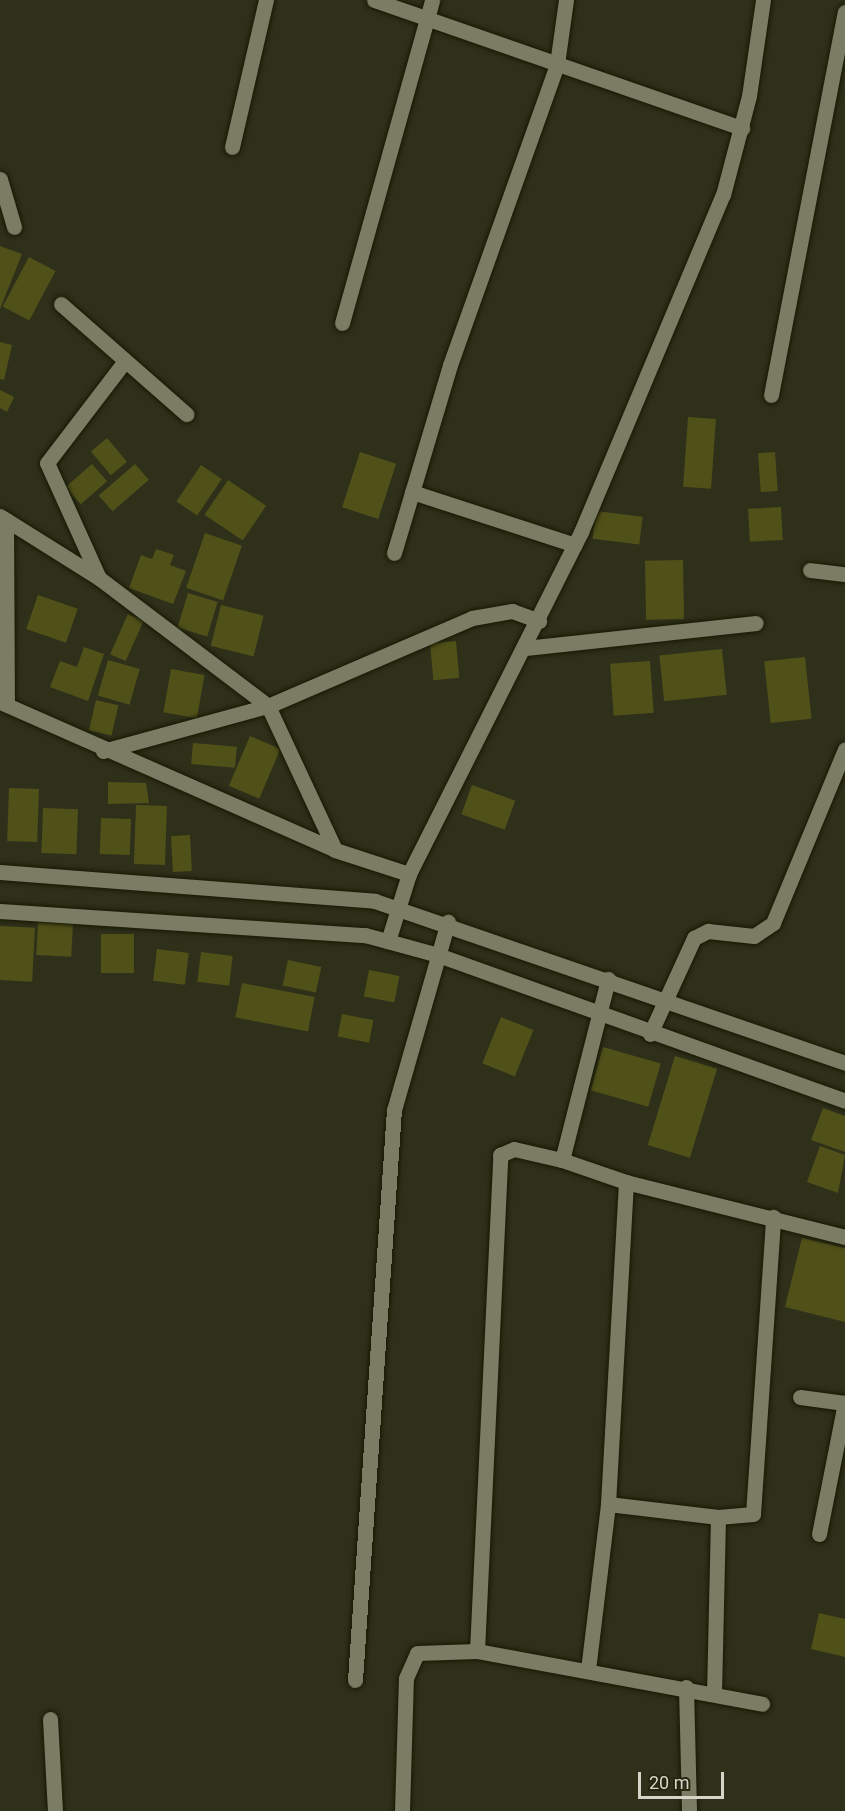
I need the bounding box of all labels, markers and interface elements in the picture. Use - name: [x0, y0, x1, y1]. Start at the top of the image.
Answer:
- scale bar: [641, 1760, 726, 1798]
- text: 20 m: [649, 1772, 689, 1793]

